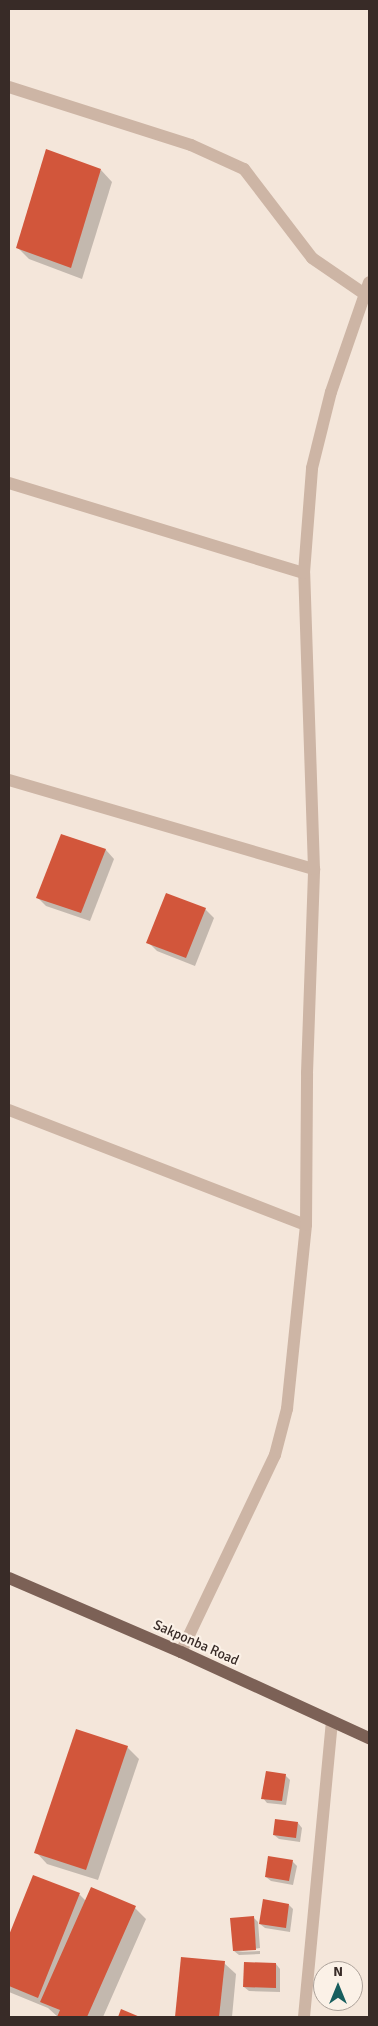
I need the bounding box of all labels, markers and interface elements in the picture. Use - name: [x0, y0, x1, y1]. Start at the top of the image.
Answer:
- street label: Sakponba Road: [151, 1617, 241, 1669]
- north arrow: [313, 1961, 363, 2011]
- text: N: [333, 1963, 343, 1980]

